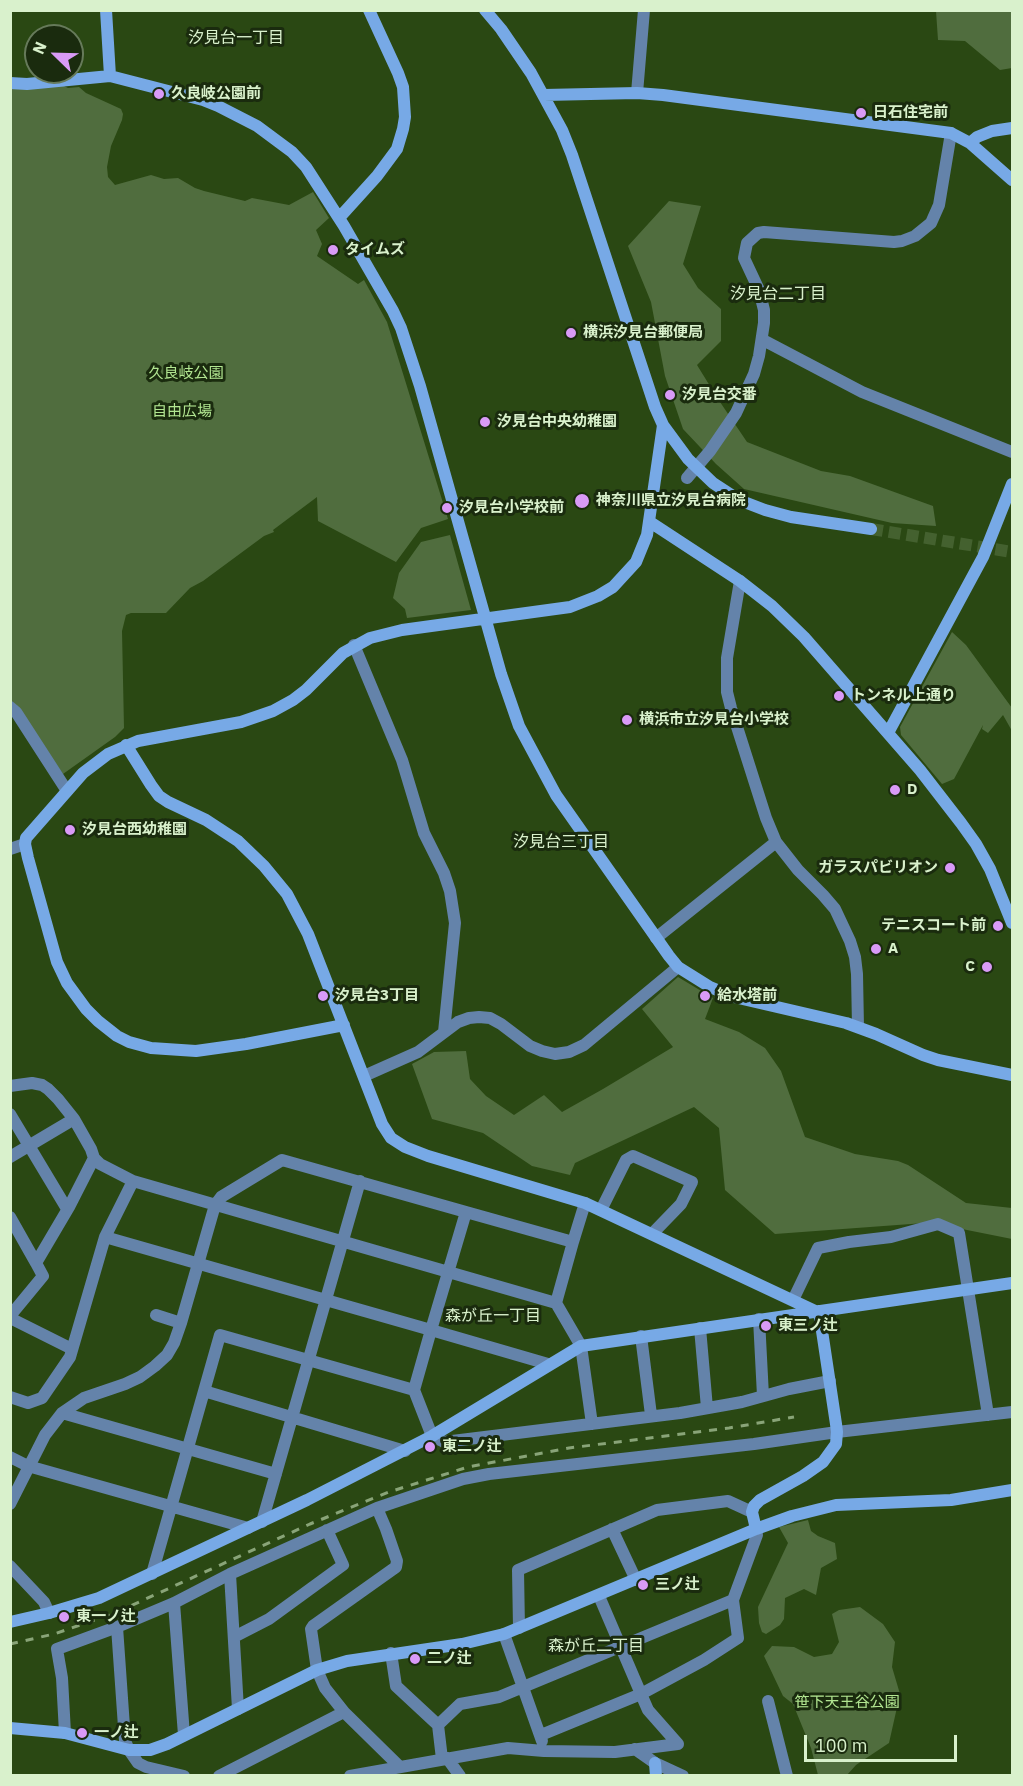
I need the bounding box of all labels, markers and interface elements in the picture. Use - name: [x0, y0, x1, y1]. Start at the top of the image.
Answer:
- north arrow: [24, 24, 84, 84]
- district label: 汐見台一丁目: [188, 28, 284, 48]
- text: N: [28, 39, 51, 57]
- place label: 久良岐公園前: [171, 85, 261, 103]
- marker: 久良岐公園前: [152, 87, 166, 101]
- place label: 日石住宅前: [873, 104, 948, 122]
- marker: 日石住宅前: [854, 106, 868, 120]
- place label: タイムズ: [345, 241, 405, 259]
- marker: タイムズ: [326, 243, 340, 257]
- district label: 汐見台二丁目: [730, 284, 826, 304]
- place label: 横浜汐見台郵便局: [583, 324, 703, 342]
- marker: 横浜汐見台郵便局: [564, 326, 578, 340]
- park label: 久良岐公園: [149, 365, 223, 383]
- place label: 汐見台交番: [682, 386, 757, 404]
- marker: 汐見台交番: [663, 388, 677, 402]
- park label: 自由広場: [152, 403, 212, 421]
- place label: 汐見台中央幼稚園: [497, 413, 617, 431]
- marker: 汐見台中央幼稚園: [478, 415, 492, 429]
- marker: 神奈川県立汐見台病院: [573, 492, 591, 510]
- place label: 神奈川県立汐見台病院: [596, 492, 746, 510]
- place label: 汐見台小学校前: [459, 499, 564, 517]
- marker: 汐見台小学校前: [440, 501, 454, 515]
- place label: トンネル上通り: [851, 687, 956, 705]
- marker: トンネル上通り: [832, 689, 846, 703]
- place label: 横浜市立汐見台小学校: [639, 711, 789, 729]
- marker: 横浜市立汐見台小学校: [620, 713, 634, 727]
- place label: D: [907, 781, 917, 799]
- marker: D: [888, 783, 902, 797]
- place label: 汐見台西幼稚園: [82, 821, 187, 839]
- marker: 汐見台西幼稚園: [63, 823, 77, 837]
- district label: 汐見台三丁目: [513, 832, 609, 852]
- place label: ガラスパビリオン: [818, 859, 938, 877]
- marker: ガラスパビリオン: [943, 861, 957, 875]
- place label: テニスコート前: [881, 917, 986, 935]
- marker: テニスコート前: [991, 919, 1005, 933]
- place label: A: [888, 940, 898, 958]
- marker: A: [869, 942, 883, 956]
- place label: C: [965, 958, 975, 976]
- marker: C: [980, 960, 994, 974]
- place label: 汐見台3丁目: [335, 987, 419, 1005]
- place label: 給水塔前: [717, 987, 777, 1005]
- marker: 汐見台3丁目: [316, 989, 330, 1003]
- marker: 給水塔前: [698, 989, 712, 1003]
- district label: 森が丘一丁目: [445, 1306, 541, 1326]
- place label: 東三ノ辻: [778, 1317, 838, 1335]
- marker: 東三ノ辻: [759, 1319, 773, 1333]
- place label: 東二ノ辻: [442, 1438, 502, 1456]
- marker: 東二ノ辻: [423, 1440, 437, 1454]
- place label: 三ノ辻: [655, 1576, 700, 1594]
- marker: 三ノ辻: [636, 1578, 650, 1592]
- place label: 東一ノ辻: [76, 1608, 136, 1626]
- marker: 東一ノ辻: [57, 1610, 71, 1624]
- district label: 森が丘二丁目: [548, 1636, 644, 1656]
- place label: 二ノ辻: [427, 1650, 472, 1668]
- marker: 二ノ辻: [408, 1652, 422, 1666]
- park label: 笹下天王谷公園: [795, 1694, 899, 1712]
- scale bar: [807, 1723, 960, 1761]
- place label: 一ノ辻: [94, 1724, 139, 1742]
- marker: 一ノ辻: [75, 1726, 89, 1740]
- text: 100 m: [815, 1734, 867, 1757]

